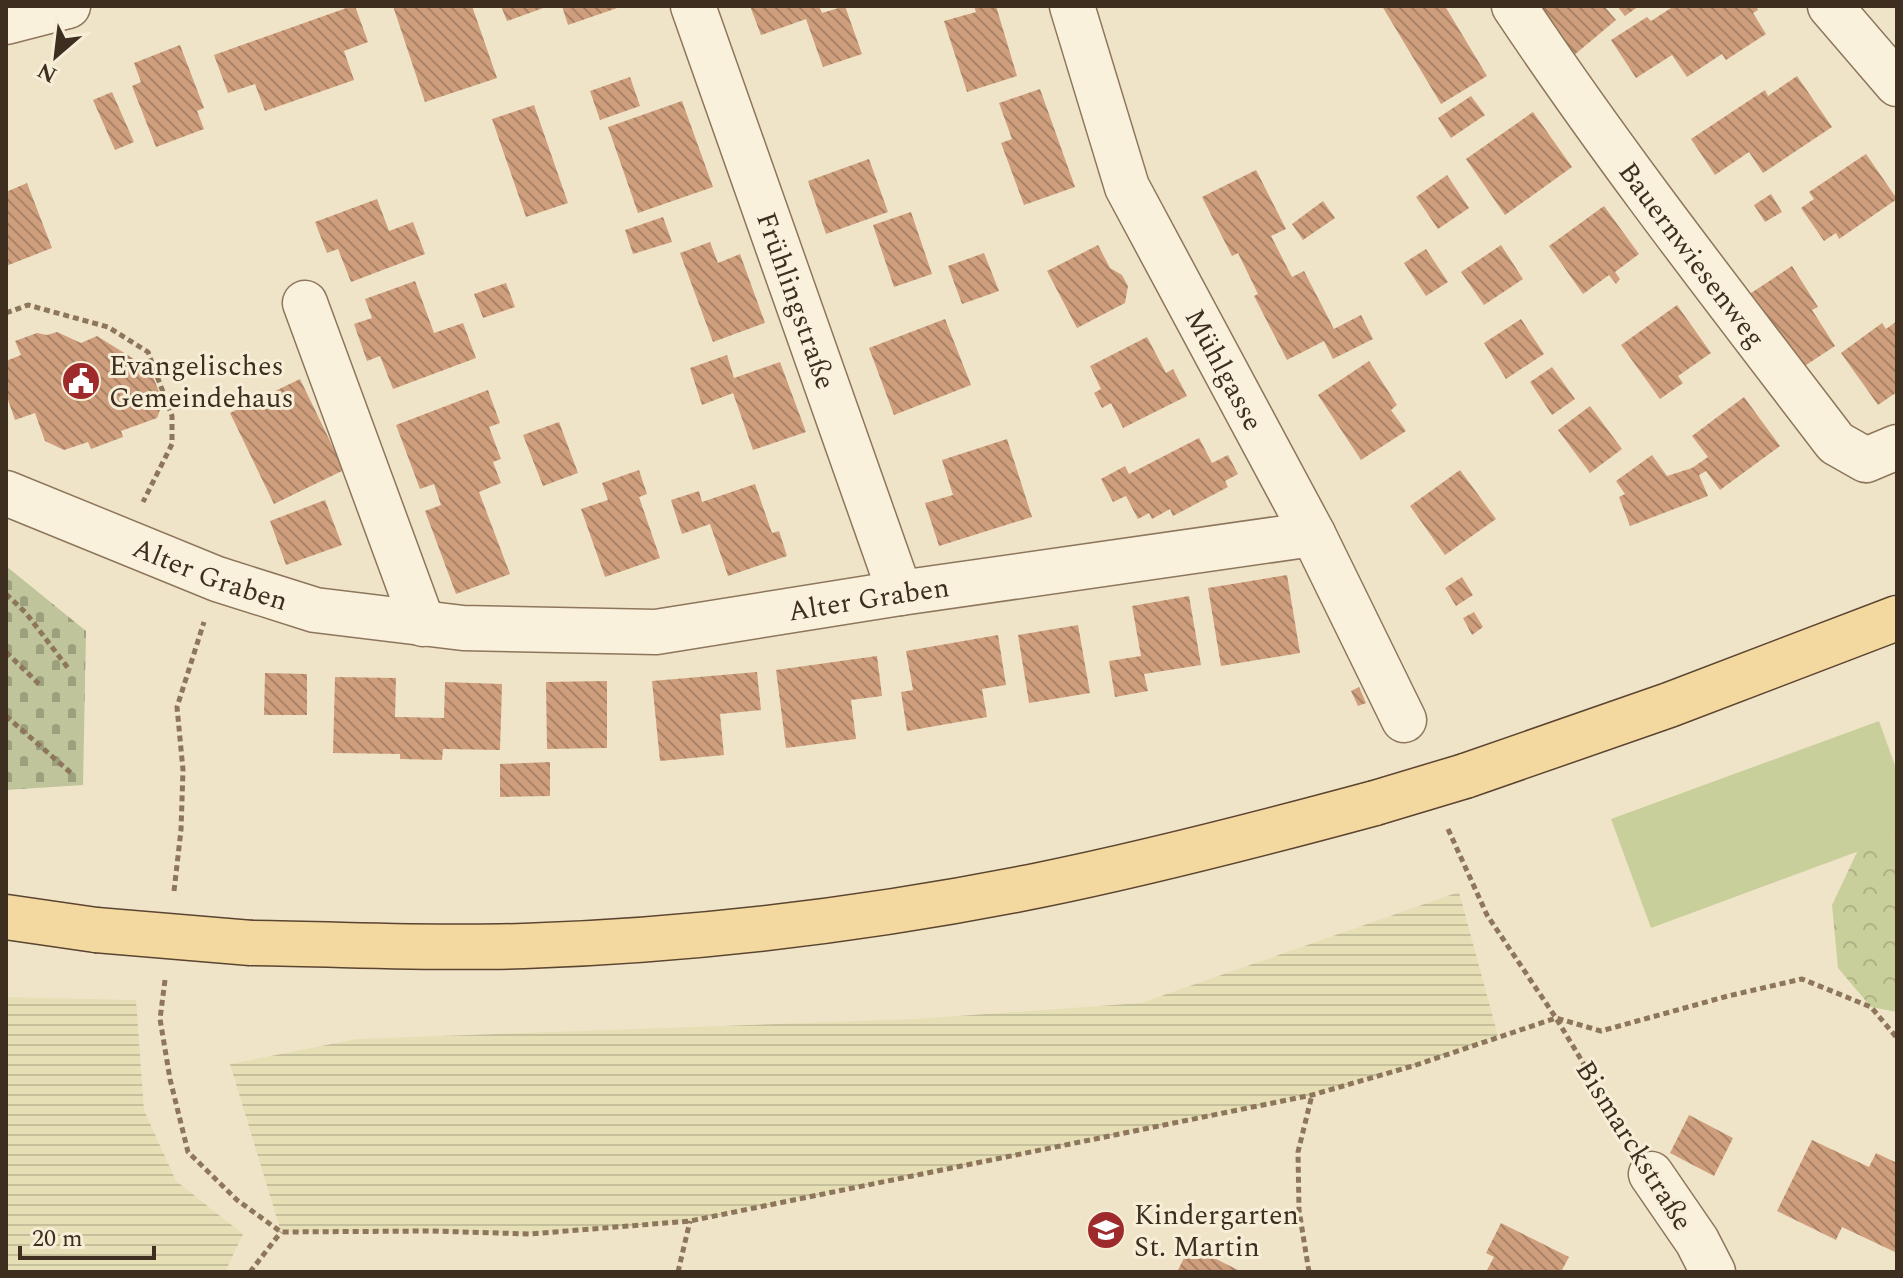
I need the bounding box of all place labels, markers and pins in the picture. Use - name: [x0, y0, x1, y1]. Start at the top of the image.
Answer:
- place label: Evangelisches Gemeindehaus: [109, 345, 294, 420]
- public building icon: Evangelisches Gemeindehaus: [60, 360, 102, 402]
- place label: Kindergarten St. Martin: [1134, 1194, 1299, 1269]
- school or university icon: Kindergarten St. Martin: [1085, 1209, 1127, 1251]

